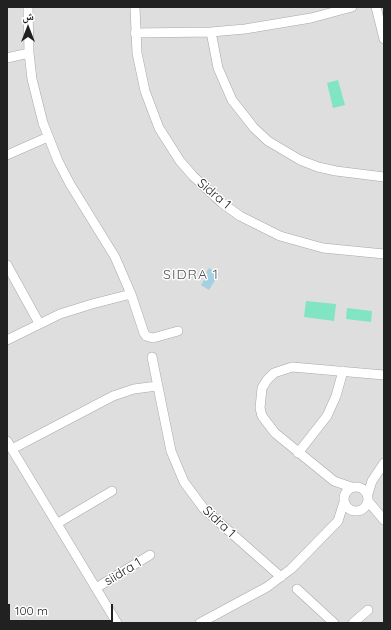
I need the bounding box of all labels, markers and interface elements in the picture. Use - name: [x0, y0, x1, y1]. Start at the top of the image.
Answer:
- north arrow: [8, 8, 48, 48]
- text: ش: [22, 9, 34, 23]
- street label: Sidra 1: [194, 175, 234, 213]
- district label: SIDRA 1: [163, 267, 219, 283]
- street label: Sidra 1: [199, 503, 239, 541]
- street label: siidra 1: [102, 555, 144, 589]
- scale bar: [10, 596, 115, 622]
- text: 100 m: [15, 603, 48, 618]

